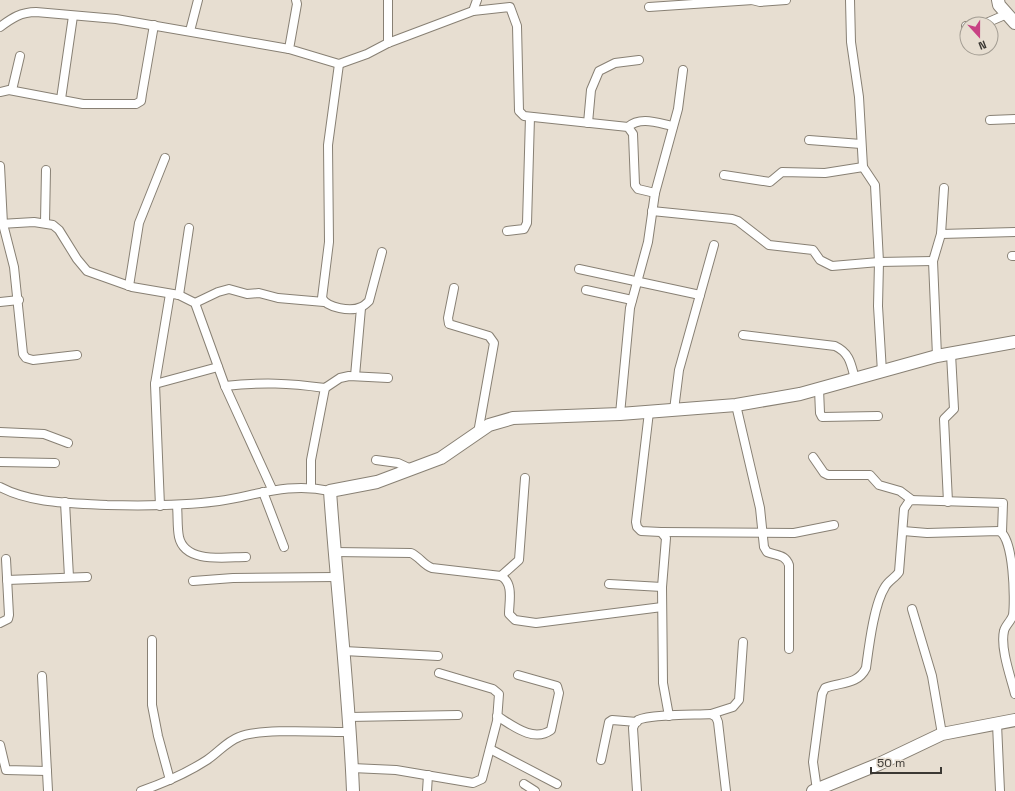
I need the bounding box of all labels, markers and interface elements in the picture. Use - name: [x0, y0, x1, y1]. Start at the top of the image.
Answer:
- north arrow: [959, 16, 999, 56]
- text: N: [977, 37, 989, 53]
- scale bar: [871, 749, 941, 775]
- text: 50 m: [877, 755, 905, 771]

